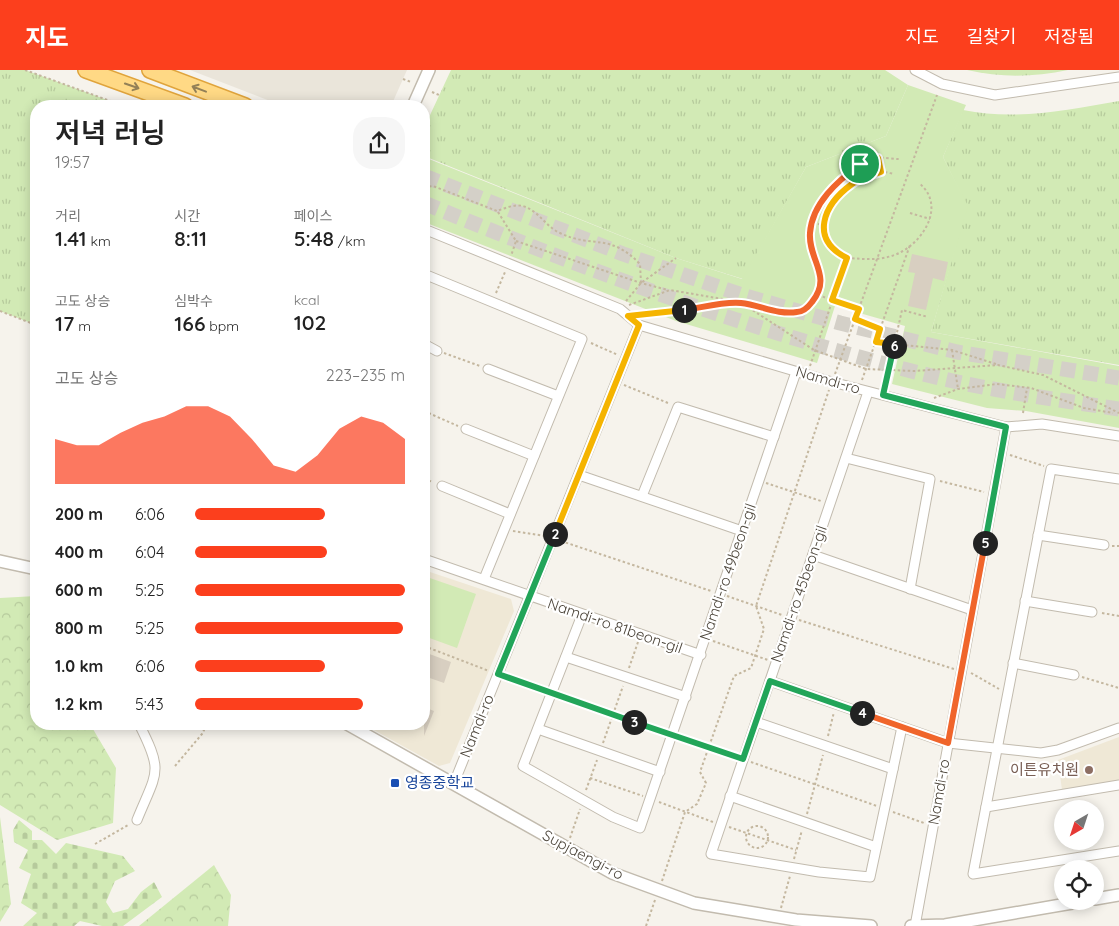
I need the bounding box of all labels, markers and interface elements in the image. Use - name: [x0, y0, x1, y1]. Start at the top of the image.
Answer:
- text: 지도: [25, 22, 69, 52]
- text: 지도: [906, 25, 939, 48]
- text: 길찾기: [967, 25, 1016, 48]
- text: 저장됨: [1044, 25, 1094, 48]
- one-way arrow: [124, 82, 139, 91]
- one-way arrow: [192, 84, 207, 93]
- text: 저녁 러닝: [55, 115, 166, 150]
- button: share: [353, 117, 405, 169]
- pin: [839, 143, 881, 185]
- icon: arrive: [846, 150, 874, 178]
- text: 19:57: [55, 152, 90, 172]
- text: 거리: [55, 207, 81, 225]
- text: 시간: [174, 207, 200, 225]
- text: 페이스: [294, 207, 332, 225]
- text: 1.41: [55, 225, 87, 251]
- text: 8:11: [174, 225, 207, 251]
- text: 5:48: [294, 225, 334, 251]
- text: km: [87, 232, 111, 250]
- text: /km: [334, 232, 365, 250]
- text: kcal: [294, 291, 320, 309]
- text: 고도 상승: [55, 292, 110, 310]
- text: 심박수: [174, 292, 213, 310]
- pin: 1: [672, 298, 696, 322]
- text: 1: [682, 301, 687, 319]
- text: 102: [294, 309, 326, 335]
- text: 17: [55, 310, 74, 336]
- text: 166: [174, 310, 205, 336]
- text: m: [74, 317, 91, 335]
- text: bpm: [205, 317, 239, 335]
- pin: 6: [882, 334, 906, 358]
- text: 6: [891, 337, 898, 355]
- street label: Namdi-ro: [794, 361, 863, 398]
- text: 223–235 m: [326, 365, 405, 385]
- text: 고도 상승: [55, 368, 118, 388]
- street label: Namdi-ro 49beon-gil: [695, 501, 760, 643]
- text: 200 m: [55, 504, 103, 524]
- text: 6:06: [135, 504, 165, 524]
- pin: 2: [542, 522, 568, 546]
- street label: Namdi-ro 45beon-gil: [766, 523, 831, 665]
- text: 2: [552, 525, 559, 543]
- pin: 5: [972, 530, 998, 556]
- text: 5: [981, 534, 990, 552]
- text: 400 m: [55, 542, 103, 562]
- text: 6:04: [135, 542, 165, 562]
- text: 600 m: [55, 580, 103, 600]
- text: 5:25: [135, 580, 164, 600]
- street label: Namdi-ro 81beon-gil: [545, 594, 685, 658]
- text: 800 m: [55, 618, 103, 638]
- text: 5:25: [135, 618, 164, 638]
- text: 1.0 km: [55, 656, 103, 676]
- text: 6:06: [135, 656, 165, 676]
- street label: Namdi-ro: [455, 691, 498, 760]
- text: 1.2 km: [55, 694, 103, 714]
- text: 5:43: [135, 694, 164, 714]
- pin: 4: [850, 700, 874, 726]
- text: 4: [858, 704, 867, 722]
- pin: 3: [622, 710, 646, 734]
- text: 3: [631, 713, 638, 731]
- street label: Namdi-ro: [923, 758, 954, 826]
- place label: 이튼유치원: [1010, 760, 1079, 779]
- marker: 이튼유치원: [1083, 764, 1095, 776]
- place label: 영종중학교: [405, 773, 474, 792]
- marker: 영종중학교: [389, 777, 401, 789]
- north arrow: [1054, 800, 1104, 850]
- map controls: [1054, 800, 1104, 910]
- street label: Supjaengi-ro: [539, 825, 627, 884]
- button: locate: [1054, 860, 1104, 910]

